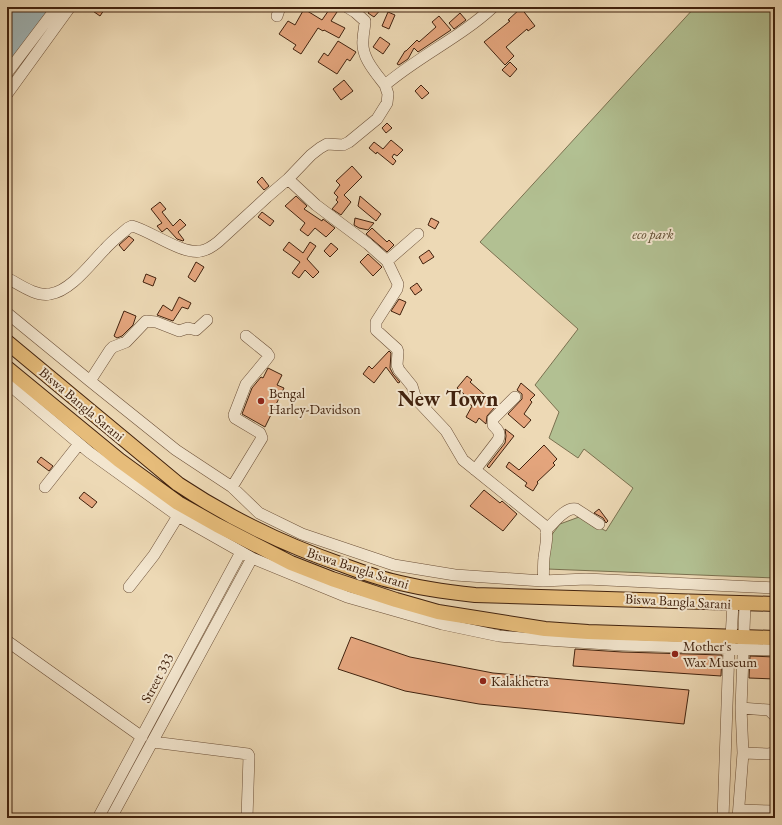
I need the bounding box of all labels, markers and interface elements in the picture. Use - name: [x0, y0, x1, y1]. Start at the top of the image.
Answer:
- park label: eco park: [632, 225, 674, 243]
- street label: Biswa Bangla Sarani: [36, 363, 129, 445]
- place label: Bengal Harley-Davidson: [269, 384, 361, 418]
- district label: New Town: [398, 384, 499, 413]
- marker: Bengal Harley-Davidson: [256, 396, 266, 406]
- street label: Biswa Bangla Sarani: [305, 543, 412, 593]
- street label: Biswa Bangla Sarani: [625, 589, 732, 613]
- place label: Mother's Wax Museum: [683, 637, 757, 671]
- marker: Mother's Wax Museum: [670, 649, 680, 659]
- street label: Street 333: [136, 650, 178, 706]
- place label: Kalakhetra: [491, 672, 549, 690]
- marker: Kalakhetra: [478, 676, 488, 686]

